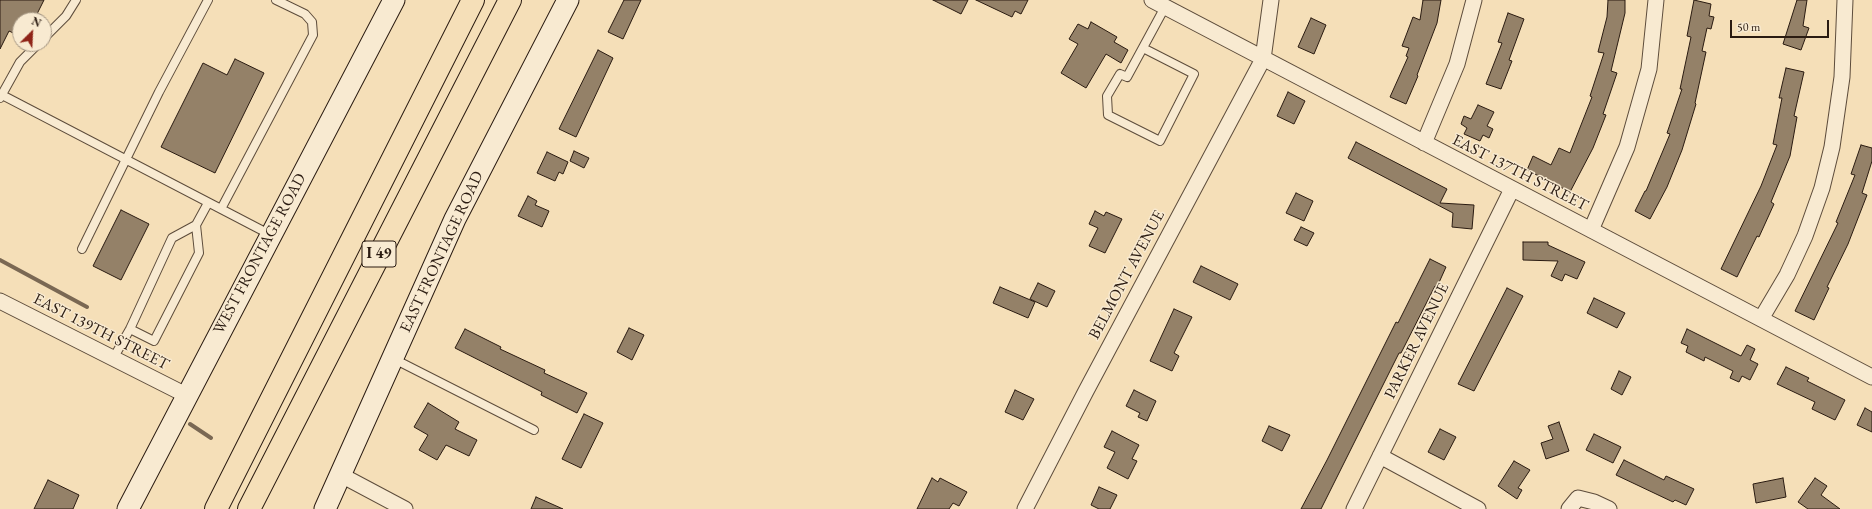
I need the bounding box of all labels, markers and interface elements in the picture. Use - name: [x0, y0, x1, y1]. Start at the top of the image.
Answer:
- north arrow: [12, 12, 52, 52]
- scale bar: [1732, 12, 1831, 38]
- text: N: [30, 14, 43, 30]
- text: 50 m: [1737, 19, 1760, 35]
- street label: EAST 137TH STREET: [1449, 130, 1591, 216]
- street label: EAST FRONTAGE ROAD: [396, 168, 488, 336]
- street label: WEST FRONTAGE ROAD: [209, 170, 311, 338]
- street label: BELMONT AVENUE: [1085, 207, 1169, 343]
- road number: I 49: [362, 241, 396, 267]
- street label: PARKER AVENUE: [1381, 280, 1453, 402]
- street label: EAST 139TH STREET: [30, 289, 172, 375]

